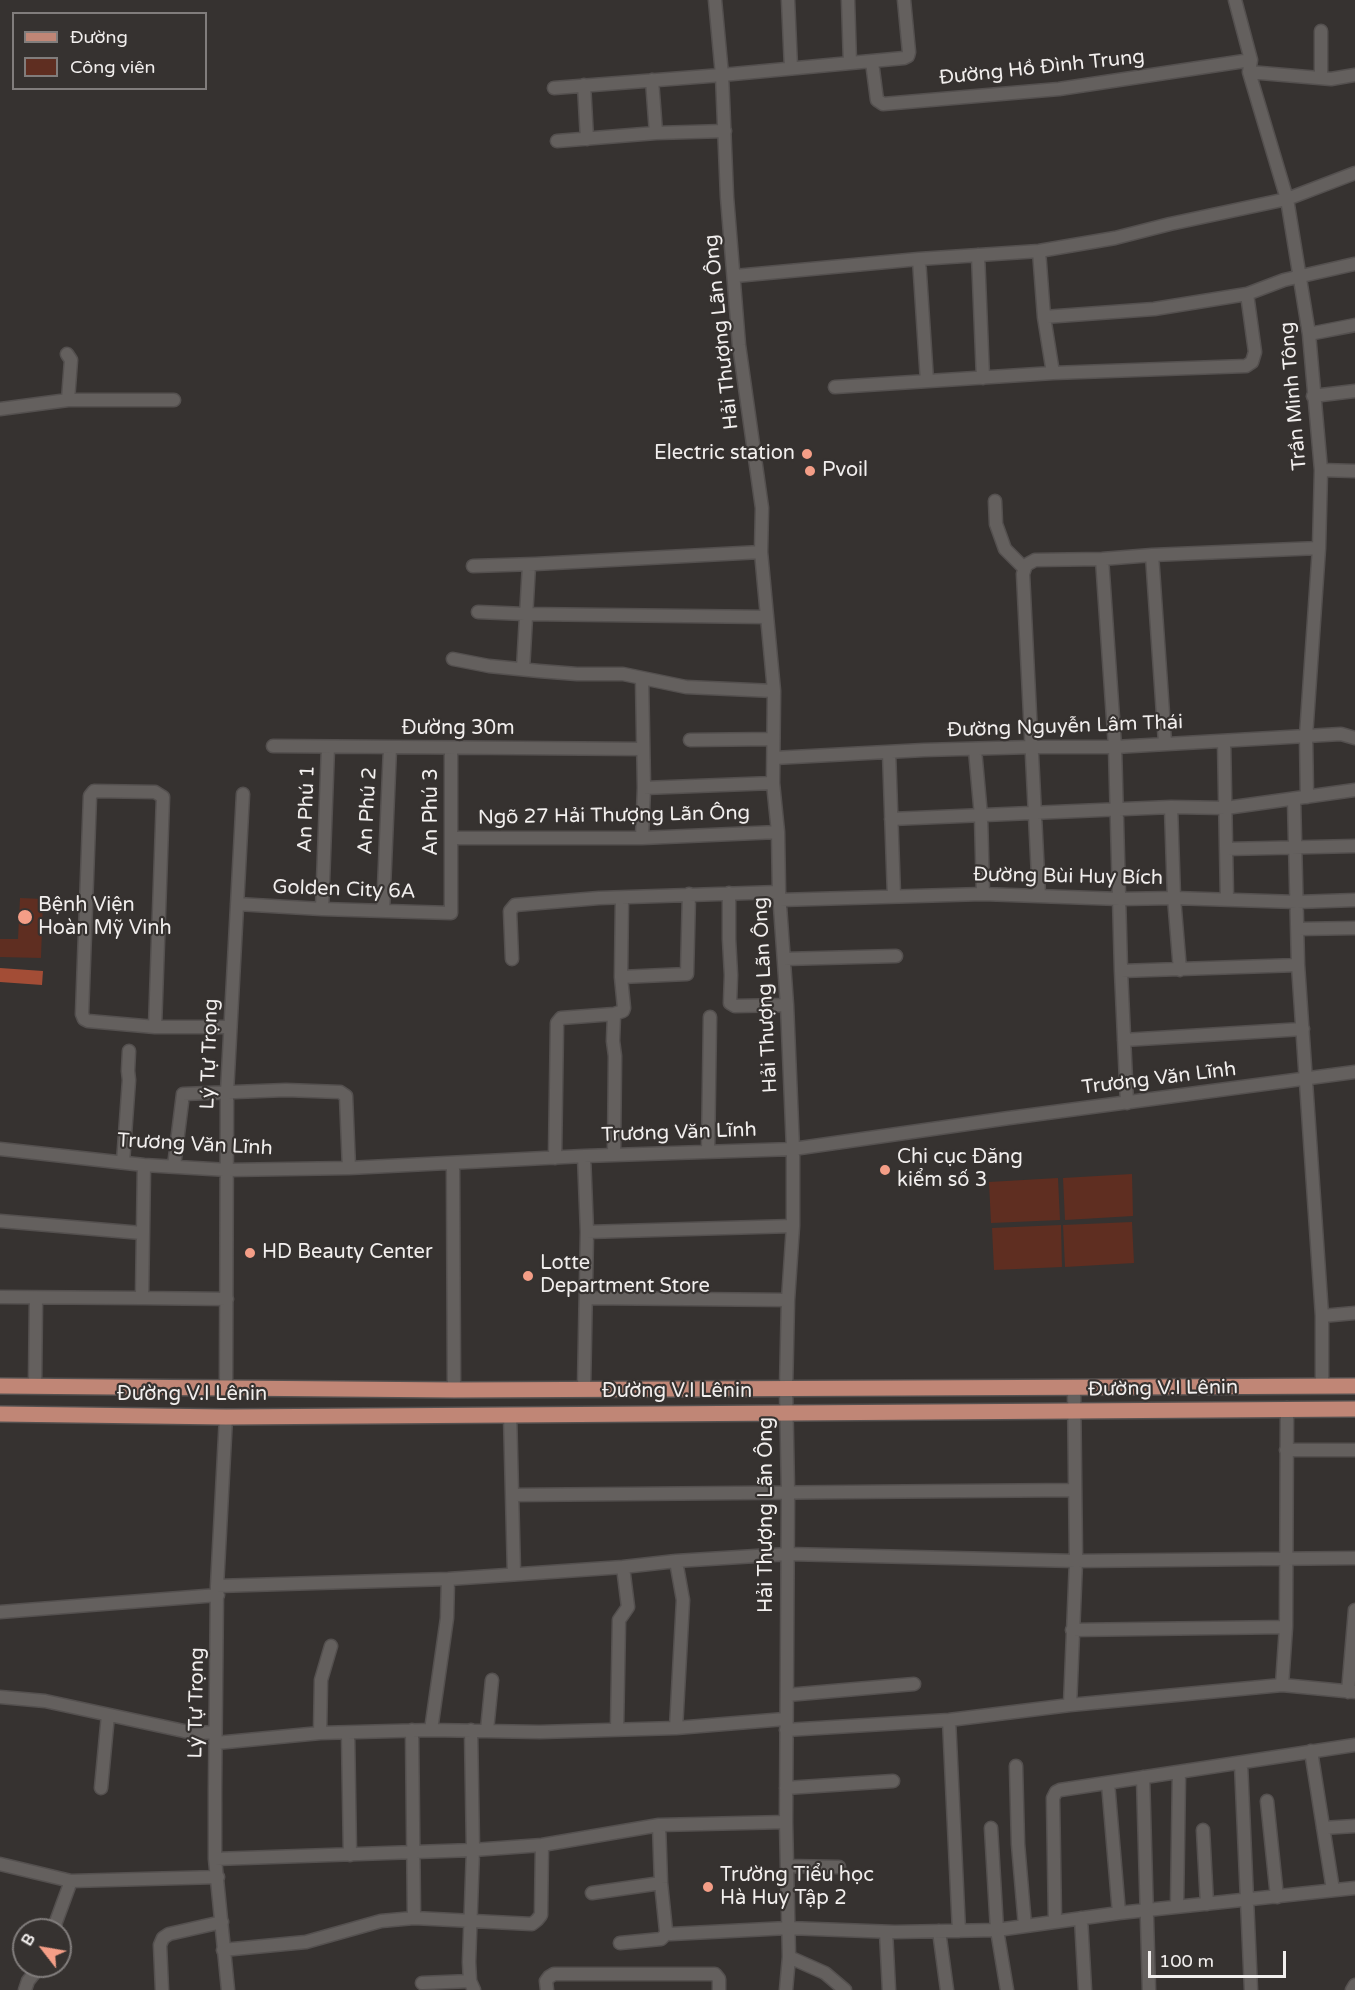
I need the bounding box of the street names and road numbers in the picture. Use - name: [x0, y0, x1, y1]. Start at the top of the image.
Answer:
- street label: Đường Hồ Đình Trung: [938, 45, 1146, 91]
- street label: Hải Thượng Lãn Ông: [700, 233, 744, 431]
- street label: Trần Minh Tông: [1276, 321, 1312, 471]
- street label: Đường Nguyễn Lâm Thái: [947, 711, 1183, 743]
- street label: Đường 30m: [402, 717, 514, 741]
- street label: An Phú 1: [293, 765, 321, 853]
- street label: An Phú 2: [354, 767, 382, 855]
- street label: An Phú 3: [420, 768, 444, 856]
- street label: Ngõ 27 Hải Thượng Lãn Ông: [478, 802, 750, 830]
- street label: Đường Bùi Huy Bích: [973, 863, 1163, 891]
- street label: Golden City 6A: [272, 876, 416, 904]
- street label: Hải Thượng Lãn Ông: [749, 896, 783, 1094]
- street label: Lý Tự Trọng: [196, 998, 224, 1110]
- street label: Trương Văn Lĩnh: [1080, 1058, 1238, 1100]
- street label: Trương Văn Lĩnh: [601, 1118, 757, 1148]
- street label: Trương Văn Lĩnh: [117, 1129, 273, 1161]
- street label: Đường V.I Lênin: [1088, 1376, 1238, 1402]
- street label: Đường V.I Lênin: [602, 1380, 752, 1404]
- street label: Đường V.I Lênin: [117, 1383, 267, 1407]
- street label: Hải Thượng Lãn Ông: [755, 1417, 779, 1613]
- street label: Lý Tự Trọng: [184, 1647, 210, 1759]

